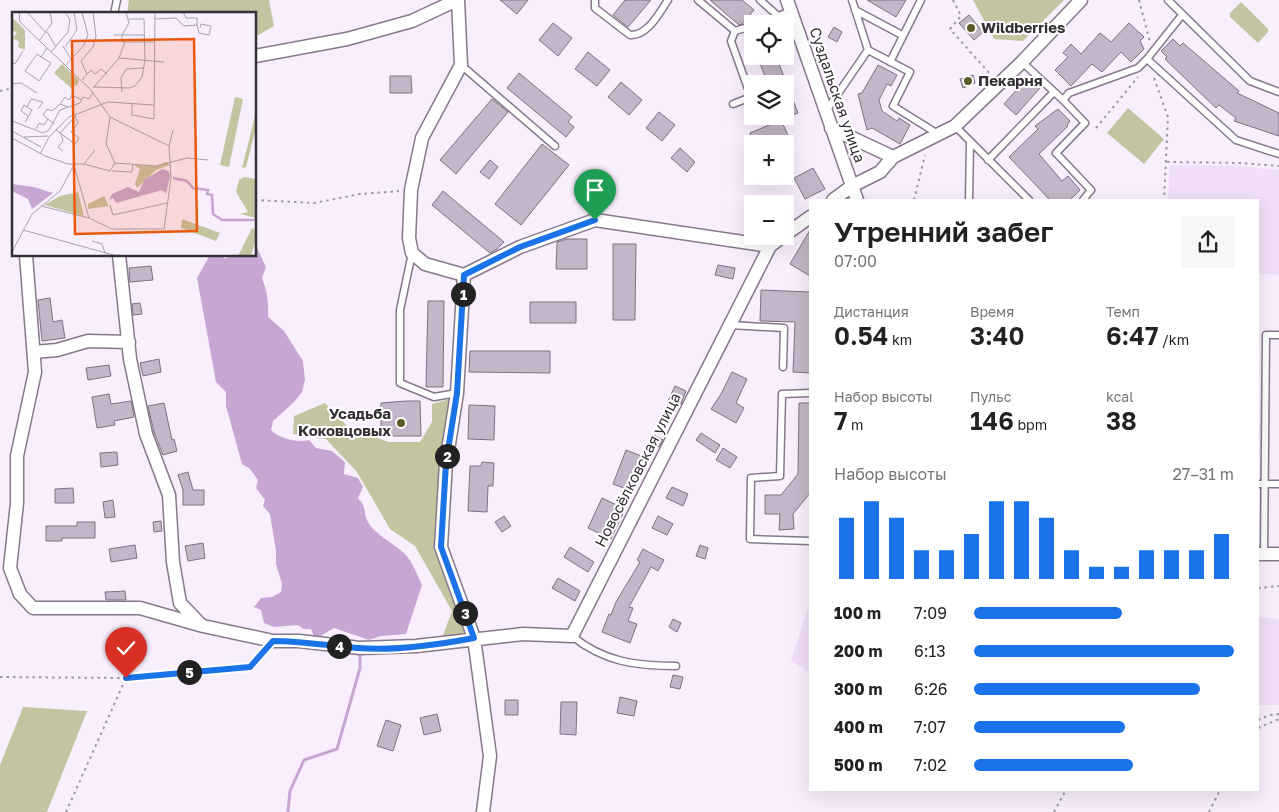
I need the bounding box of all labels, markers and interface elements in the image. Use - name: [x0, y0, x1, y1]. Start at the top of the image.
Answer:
- inset map: [12, 12, 256, 256]
- map controls: [744, 15, 794, 245]
- button: locate: [744, 15, 794, 65]
- place label: Wildberries: [981, 18, 1065, 36]
- marker: Wildberries: [965, 22, 977, 34]
- street label: Суздальская улица: [806, 25, 870, 165]
- place label: Пекарня: [978, 71, 1043, 89]
- button: layers: [744, 75, 794, 125]
- marker: Пекарня: [962, 75, 974, 87]
- button: +: [744, 135, 794, 185]
- pin: [574, 169, 616, 220]
- icon: arrive: [581, 176, 609, 204]
- button: −: [744, 195, 794, 245]
- text: Утренний забег: [834, 215, 1053, 248]
- button: share: [1182, 216, 1234, 268]
- text: 07:00: [834, 251, 877, 271]
- pin: 1: [450, 282, 476, 306]
- text: 1: [460, 286, 467, 303]
- text: Дистанция: [834, 303, 909, 320]
- text: Время: [970, 303, 1014, 320]
- text: Темп: [1106, 303, 1140, 320]
- text: 0.54: [834, 320, 888, 351]
- text: 3:40: [970, 320, 1025, 351]
- text: 6:47: [1106, 320, 1159, 351]
- text: km: [888, 331, 912, 348]
- text: /km: [1159, 331, 1189, 348]
- text: Набор высоты: [834, 388, 933, 405]
- text: Пульс: [970, 388, 1011, 405]
- text: kcal: [1106, 388, 1134, 405]
- street label: Новосёлковская улица: [590, 389, 684, 550]
- place label: Усадьба Коковцовых: [298, 404, 391, 439]
- text: 7: [834, 405, 848, 436]
- text: 146: [970, 405, 1014, 436]
- text: 38: [1106, 405, 1137, 436]
- text: m: [848, 416, 863, 433]
- text: bpm: [1014, 416, 1047, 433]
- marker: Усадьба Коковцовых: [395, 417, 407, 429]
- pin: 2: [434, 444, 460, 468]
- text: 2: [443, 448, 452, 465]
- text: Набор высоты: [834, 464, 947, 484]
- text: 27–31 m: [1172, 464, 1234, 484]
- pin: 3: [452, 600, 478, 626]
- text: 100 m: [834, 603, 881, 623]
- text: 7:09: [914, 603, 947, 623]
- text: 3: [461, 605, 470, 622]
- pin: [105, 627, 147, 678]
- icon: check: [112, 634, 140, 662]
- pin: 4: [326, 634, 352, 658]
- text: 4: [335, 638, 344, 655]
- text: 200 m: [834, 641, 883, 661]
- text: 6:13: [914, 641, 946, 661]
- pin: 5: [176, 660, 202, 684]
- text: 5: [185, 664, 194, 681]
- text: 300 m: [834, 679, 883, 699]
- text: 6:26: [914, 679, 947, 699]
- text: 400 m: [834, 717, 883, 737]
- text: 7:07: [914, 717, 946, 737]
- text: 500 m: [834, 755, 883, 775]
- text: 7:02: [914, 755, 946, 775]

